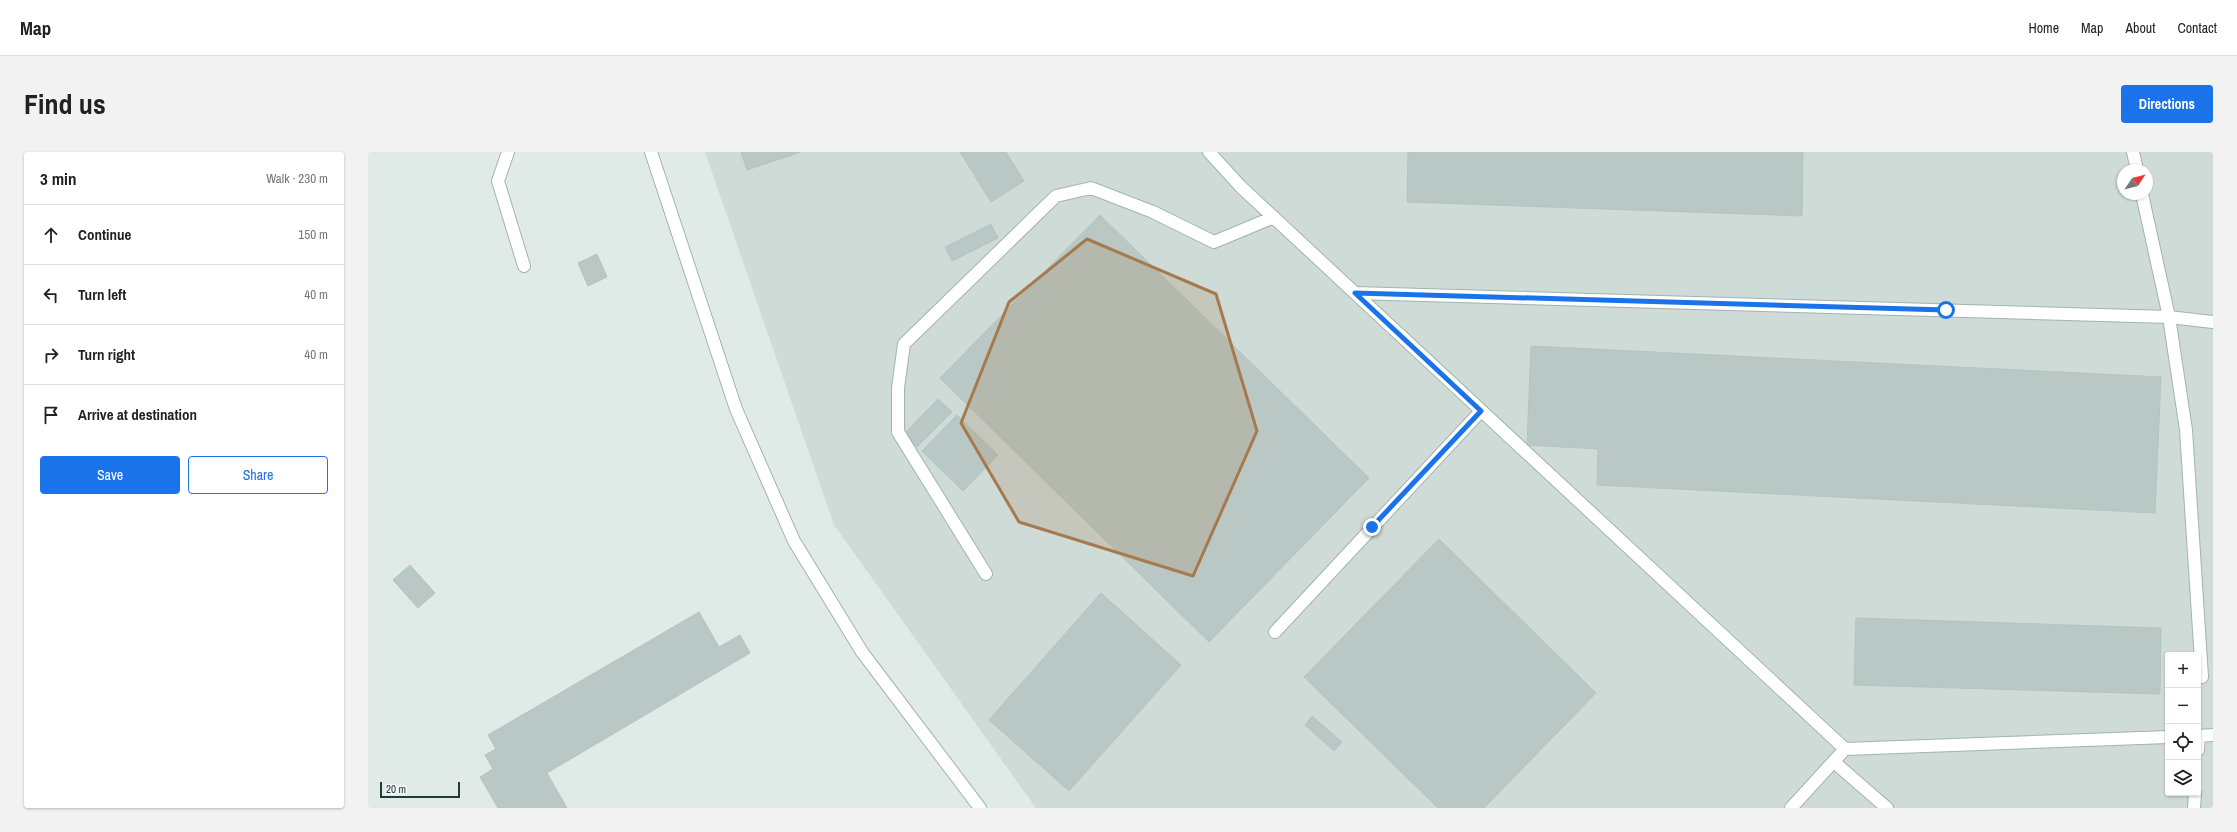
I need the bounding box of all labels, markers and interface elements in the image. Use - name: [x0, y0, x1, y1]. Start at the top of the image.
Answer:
- text: Map: [20, 15, 51, 41]
- text: Home: [2028, 19, 2059, 37]
- text: Map: [2081, 19, 2103, 37]
- text: About: [2125, 19, 2155, 37]
- text: Contact: [2177, 19, 2217, 37]
- text: Find us: [24, 85, 106, 123]
- button: Directions: [2121, 85, 2213, 123]
- north arrow: [2117, 164, 2153, 200]
- text: 3 min: [40, 167, 76, 190]
- text: Walk · 230 m: [266, 170, 328, 187]
- icon: ahead: [40, 224, 62, 246]
- text: Continue: [78, 224, 131, 245]
- text: 150 m: [298, 226, 328, 243]
- icon: left: [40, 284, 62, 306]
- text: Turn left: [78, 284, 126, 305]
- text: 40 m: [304, 286, 328, 303]
- route start: [1937, 301, 1955, 319]
- icon: right: [40, 344, 62, 366]
- text: Turn right: [78, 344, 135, 365]
- text: 40 m: [304, 346, 328, 363]
- icon: arrive: [40, 404, 62, 426]
- text: Arrive at destination: [78, 404, 197, 425]
- button: Save: [40, 456, 180, 494]
- button: Share: [188, 456, 328, 494]
- route end: [1363, 518, 1381, 536]
- map controls: [2165, 652, 2201, 796]
- button: +: [2165, 652, 2201, 688]
- button: −: [2165, 688, 2201, 724]
- button: locate: [2165, 724, 2201, 760]
- button: layers: [2165, 760, 2201, 796]
- scale bar: [380, 780, 460, 799]
- text: 20 m: [386, 782, 406, 796]

